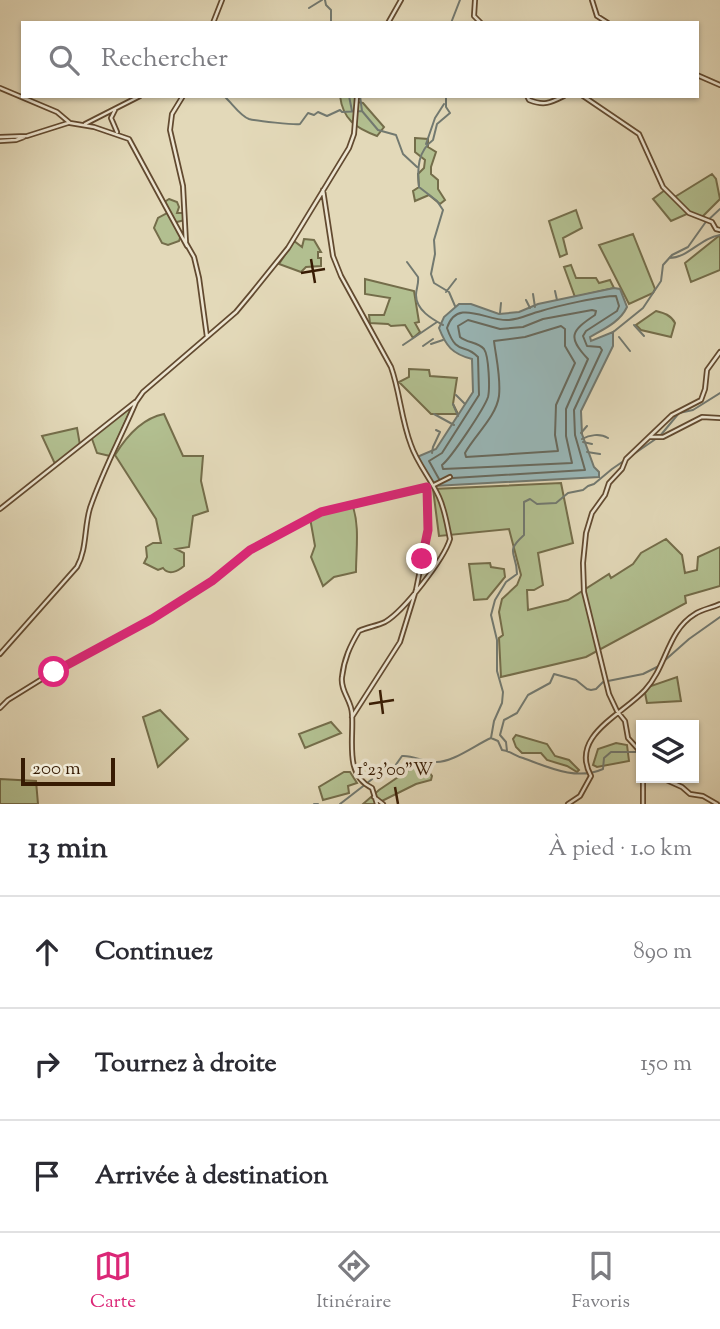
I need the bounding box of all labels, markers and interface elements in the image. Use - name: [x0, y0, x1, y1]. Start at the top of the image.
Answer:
- search box: [21, 21, 699, 98]
- icon: search: [45, 41, 83, 79]
- text: Rechercher: [101, 41, 228, 78]
- route end: [406, 543, 437, 574]
- route start: [38, 656, 69, 687]
- map controls: [636, 720, 699, 783]
- button: layers: [636, 720, 699, 783]
- scale bar: [21, 755, 116, 787]
- text: 200 m: [32, 756, 81, 783]
- text: 1°23'00"W: [357, 758, 433, 784]
- text: 13 min: [28, 828, 108, 871]
- text: À pied · 1.0 km: [548, 833, 692, 866]
- icon: ahead: [28, 933, 66, 971]
- text: Continuez: [95, 934, 213, 971]
- text: 890 m: [633, 936, 692, 969]
- icon: right: [28, 1045, 66, 1083]
- text: Tournez à droite: [95, 1046, 277, 1083]
- text: 150 m: [640, 1048, 692, 1081]
- icon: arrive: [28, 1157, 66, 1195]
- text: Arrivée à destination: [95, 1158, 328, 1195]
- tab: Carte: [90, 1247, 136, 1316]
- tab: Itinéraire: [316, 1247, 391, 1316]
- tab: Favoris: [571, 1247, 630, 1316]

